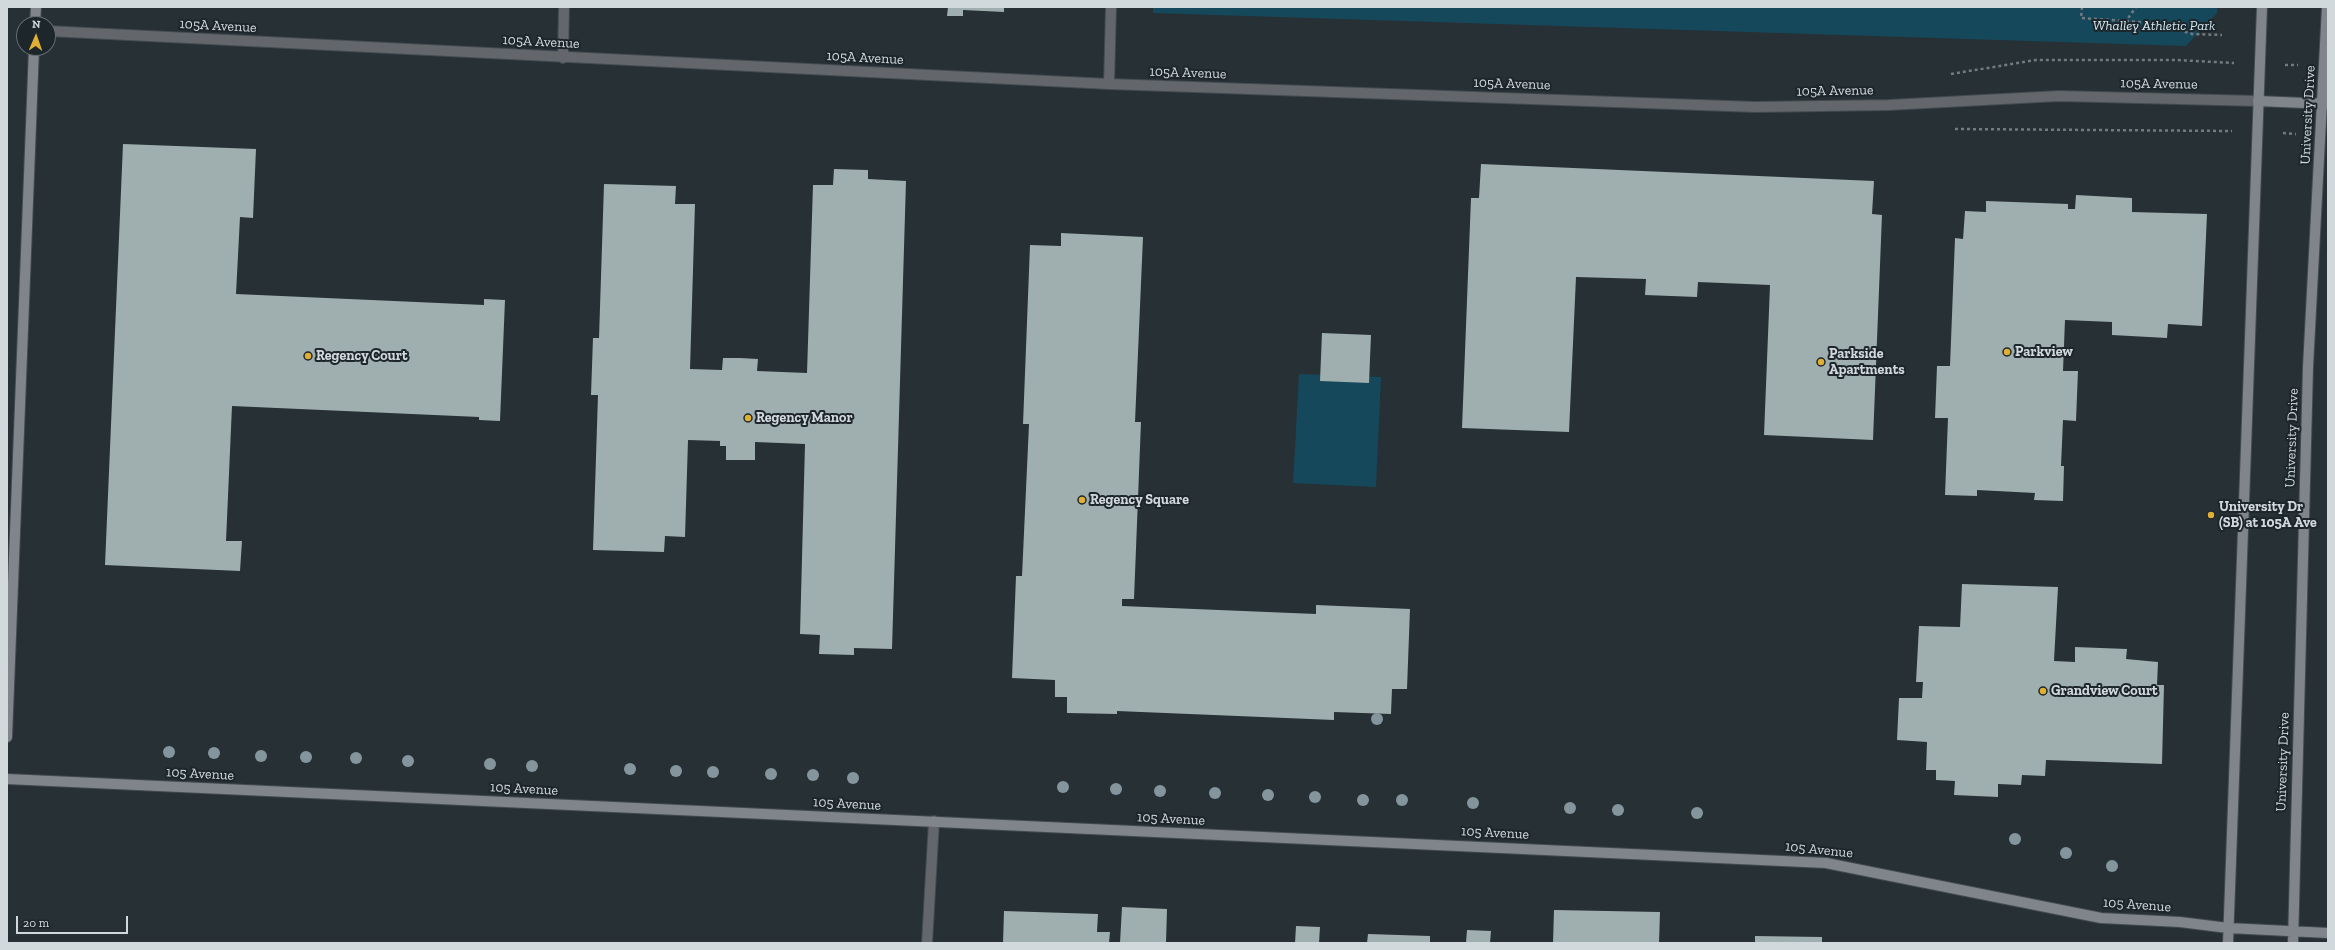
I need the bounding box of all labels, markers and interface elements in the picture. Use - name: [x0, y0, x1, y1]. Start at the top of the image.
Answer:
- north arrow: [16, 16, 56, 56]
- street label: 105A Avenue: [179, 16, 257, 36]
- text: N: [32, 18, 41, 31]
- park label: Whalley Athletic Park: [2093, 18, 2215, 34]
- street label: 105A Avenue: [502, 32, 580, 52]
- street label: 105A Avenue: [826, 48, 904, 68]
- street label: 105A Avenue: [1149, 63, 1227, 83]
- street label: University Drive: [2297, 65, 2319, 165]
- street label: 105A Avenue: [1473, 74, 1551, 94]
- street label: 105A Avenue: [2120, 75, 2198, 93]
- street label: 105A Avenue: [1796, 82, 1874, 100]
- place label: Parkview: [2015, 344, 2073, 360]
- place label: Parkside Apartments: [1829, 346, 1905, 378]
- marker: Parkview: [2002, 347, 2012, 357]
- place label: Regency Court: [316, 348, 408, 364]
- marker: Regency Court: [303, 351, 313, 361]
- marker: Parkside Apartments: [1816, 357, 1826, 367]
- street label: University Drive: [2282, 388, 2302, 488]
- place label: Regency Manor: [756, 410, 853, 426]
- marker: Regency Manor: [743, 413, 753, 423]
- place label: Regency Square: [1090, 492, 1189, 508]
- marker: Regency Square: [1077, 495, 1087, 505]
- place label: University Dr (SB) at 105A Ave: [2219, 499, 2317, 532]
- marker: University Dr (SB) at 105A Ave: [2206, 510, 2216, 520]
- place label: Grandview Court: [2051, 683, 2158, 699]
- marker: Grandview Court: [2038, 686, 2048, 696]
- street label: University Drive: [2273, 712, 2293, 812]
- street label: 105 Avenue: [166, 764, 234, 784]
- street label: 105 Avenue: [490, 779, 558, 799]
- street label: 105 Avenue: [813, 794, 881, 814]
- street label: 105 Avenue: [1137, 809, 1205, 829]
- street label: 105 Avenue: [1461, 823, 1529, 843]
- street label: 105 Avenue: [1784, 838, 1854, 862]
- street label: 105 Avenue: [2102, 894, 2172, 916]
- scale bar: [18, 908, 130, 934]
- text: 20 m: [23, 916, 49, 930]

